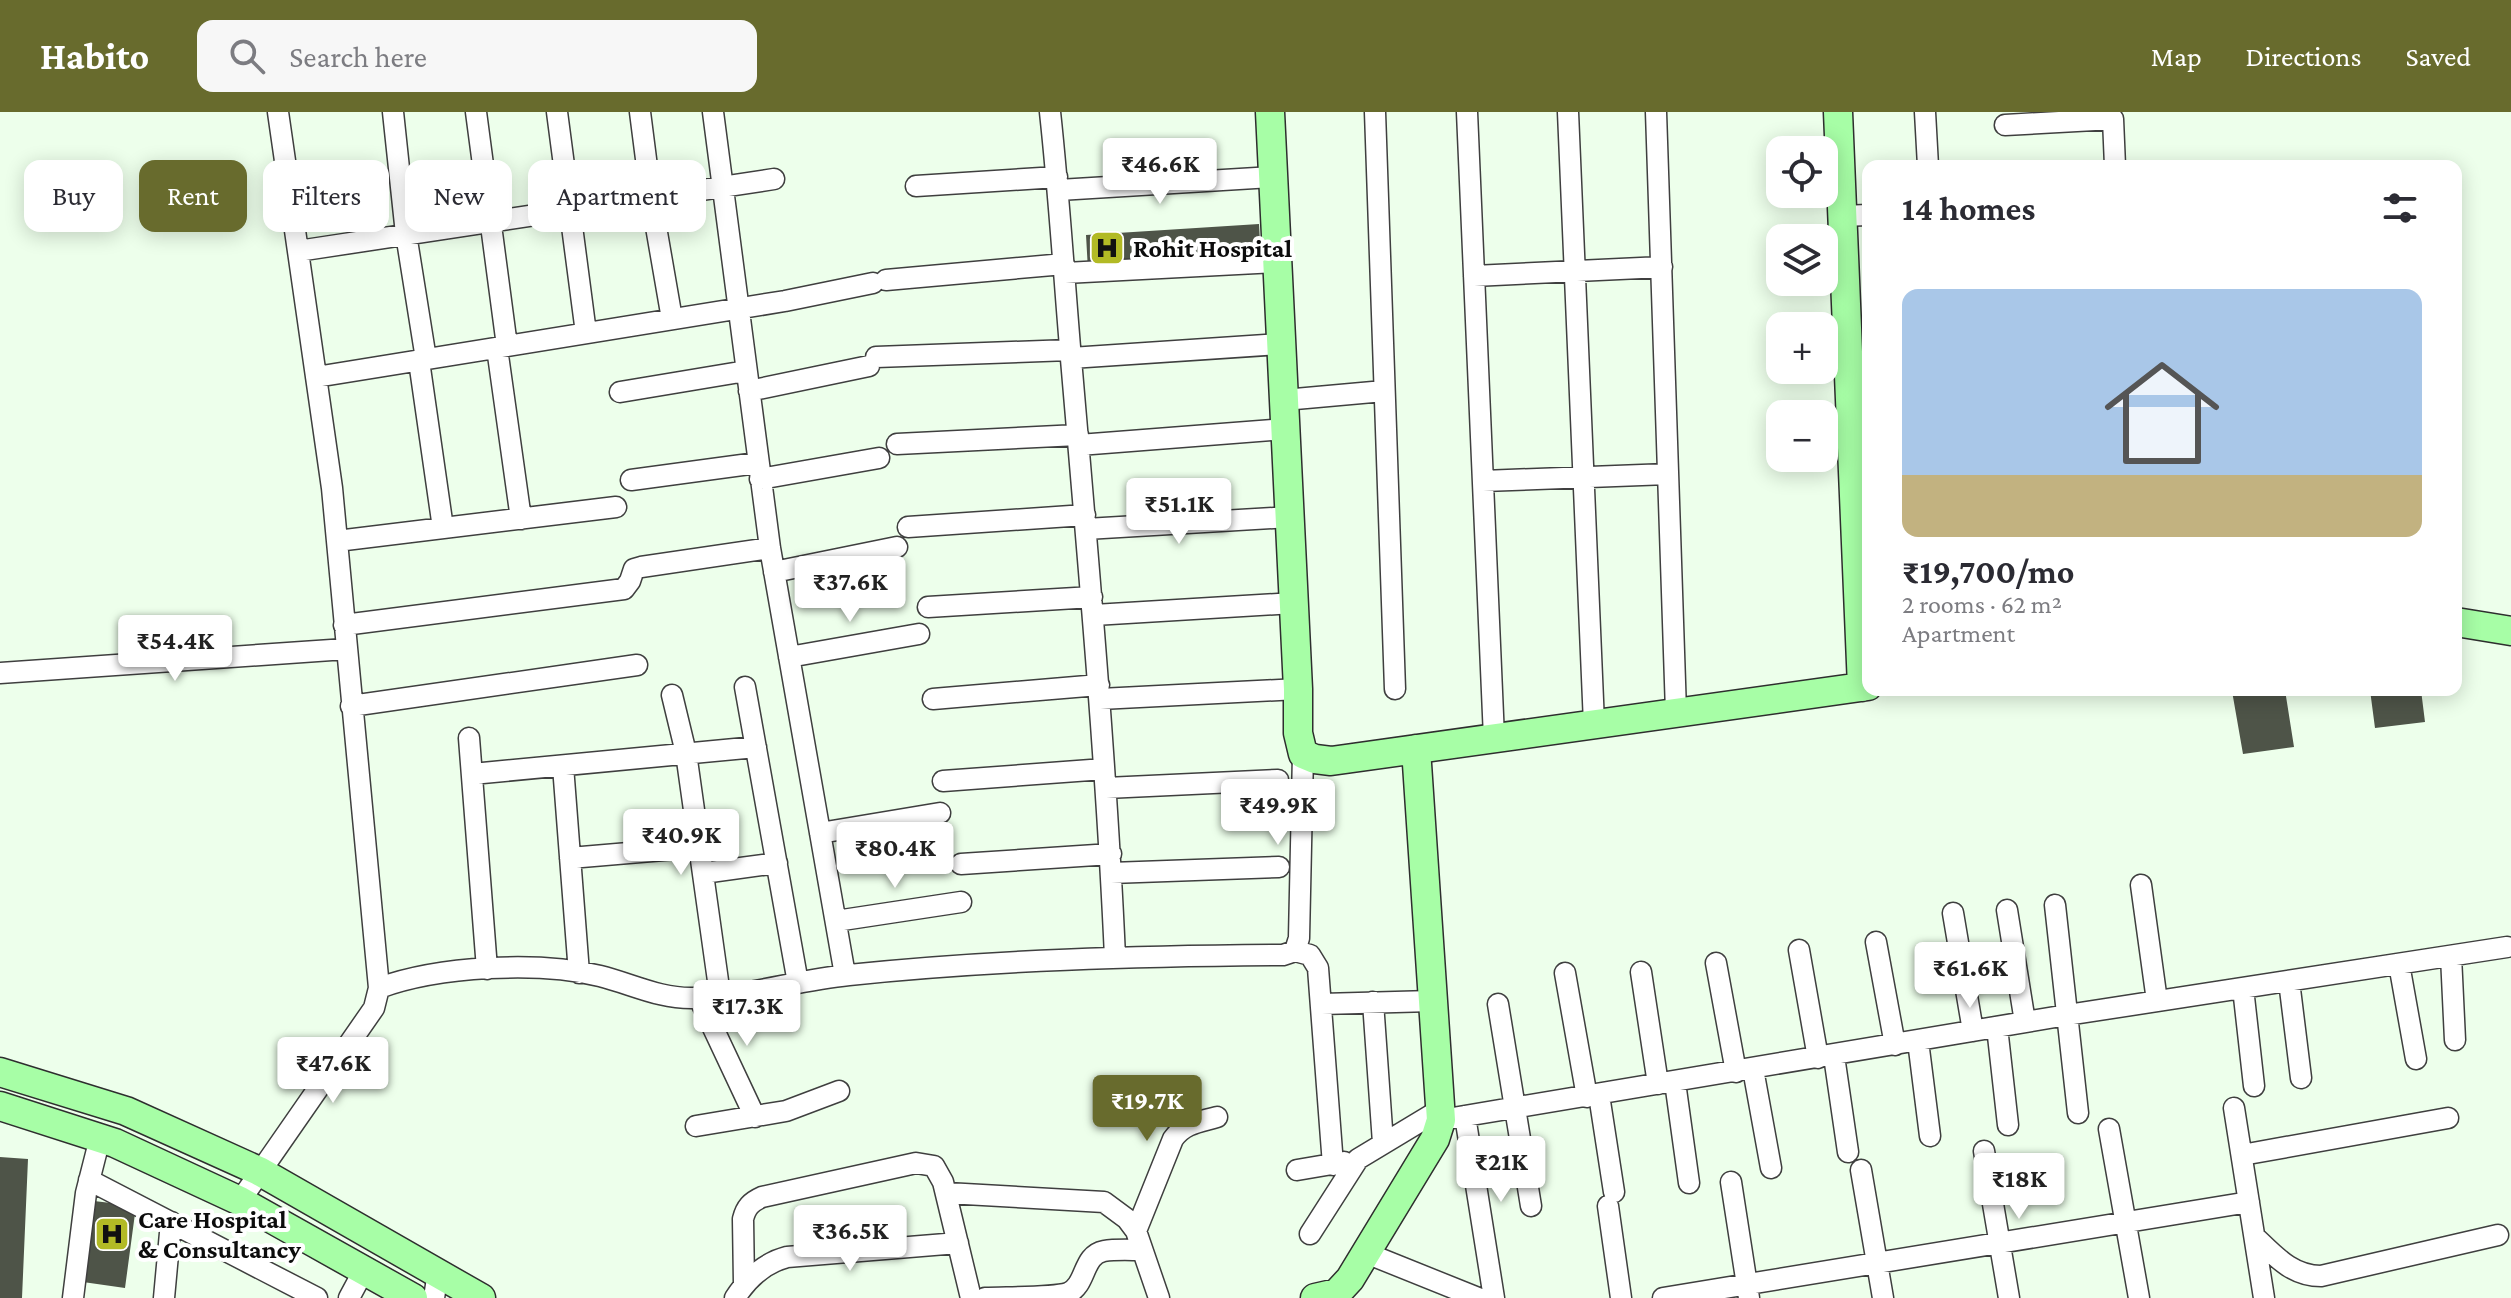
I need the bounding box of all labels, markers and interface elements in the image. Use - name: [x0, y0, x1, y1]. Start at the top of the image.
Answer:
- search box: [197, 20, 757, 92]
- icon: search: [225, 34, 269, 78]
- text: Habito: [40, 35, 149, 77]
- text: Search here: [289, 40, 427, 73]
- text: Map: [2151, 41, 2202, 72]
- text: Directions: [2246, 41, 2361, 72]
- text: Saved: [2405, 41, 2471, 72]
- map controls: [1766, 136, 1838, 472]
- button: locate: [1766, 136, 1838, 208]
- pin: ₹46.6K: [1095, 138, 1225, 206]
- text: ₹46.6K: [1121, 149, 1199, 178]
- chip: Buy: [24, 160, 123, 232]
- chip: Rent: [139, 160, 247, 232]
- chip: Filters: [263, 160, 389, 232]
- chip: New: [405, 160, 512, 232]
- chip: Apartment: [528, 160, 706, 232]
- icon: filters: [2378, 186, 2422, 230]
- text: 14 homes: [1902, 190, 2035, 227]
- button: layers: [1766, 224, 1838, 296]
- hospital icon: Rohit Hospital: [1088, 229, 1126, 267]
- place label: Rohit Hospital: [1133, 234, 1293, 263]
- button: +: [1766, 312, 1838, 384]
- icon: home: [2090, 341, 2234, 485]
- button: −: [1766, 400, 1838, 472]
- pin: ₹51.1K: [1114, 478, 1244, 546]
- text: ₹51.1K: [1144, 489, 1214, 518]
- text: ₹19,700/mo: [1902, 553, 2075, 590]
- pin: ₹37.6K: [785, 556, 915, 624]
- text: ₹37.6K: [813, 567, 887, 596]
- text: 2 rooms · 62 m²: [1902, 590, 2062, 619]
- pin: ₹54.4K: [110, 615, 240, 683]
- text: Apartment: [1902, 619, 2015, 648]
- text: ₹54.4K: [136, 626, 214, 655]
- pin: ₹49.9K: [1213, 779, 1343, 847]
- text: ₹49.9K: [1239, 790, 1317, 819]
- pin: ₹40.9K: [616, 809, 746, 877]
- text: ₹40.9K: [641, 820, 721, 849]
- pin: ₹80.4K: [830, 822, 960, 890]
- text: ₹80.4K: [855, 833, 935, 862]
- pin: ₹61.6K: [1905, 942, 2035, 1010]
- text: ₹61.6K: [1932, 953, 2008, 982]
- pin: ₹17.3K: [682, 980, 812, 1048]
- text: ₹17.3K: [711, 991, 783, 1020]
- pin: ₹47.6K: [268, 1037, 398, 1105]
- text: ₹47.6K: [295, 1048, 371, 1077]
- pin: ₹19.7K: [1082, 1075, 1212, 1143]
- text: ₹19.7K: [1111, 1086, 1183, 1115]
- pin: ₹21K: [1454, 1136, 1548, 1204]
- text: ₹21K: [1474, 1147, 1528, 1176]
- pin: ₹18K: [1972, 1153, 2066, 1221]
- text: ₹18K: [1991, 1164, 2047, 1193]
- place label: Care Hospital & Consultancy: [138, 1205, 301, 1264]
- pin: ₹36.5K: [785, 1205, 915, 1273]
- hospital icon: Care Hospital & Consultancy: [93, 1215, 131, 1253]
- text: ₹36.5K: [812, 1216, 888, 1245]

